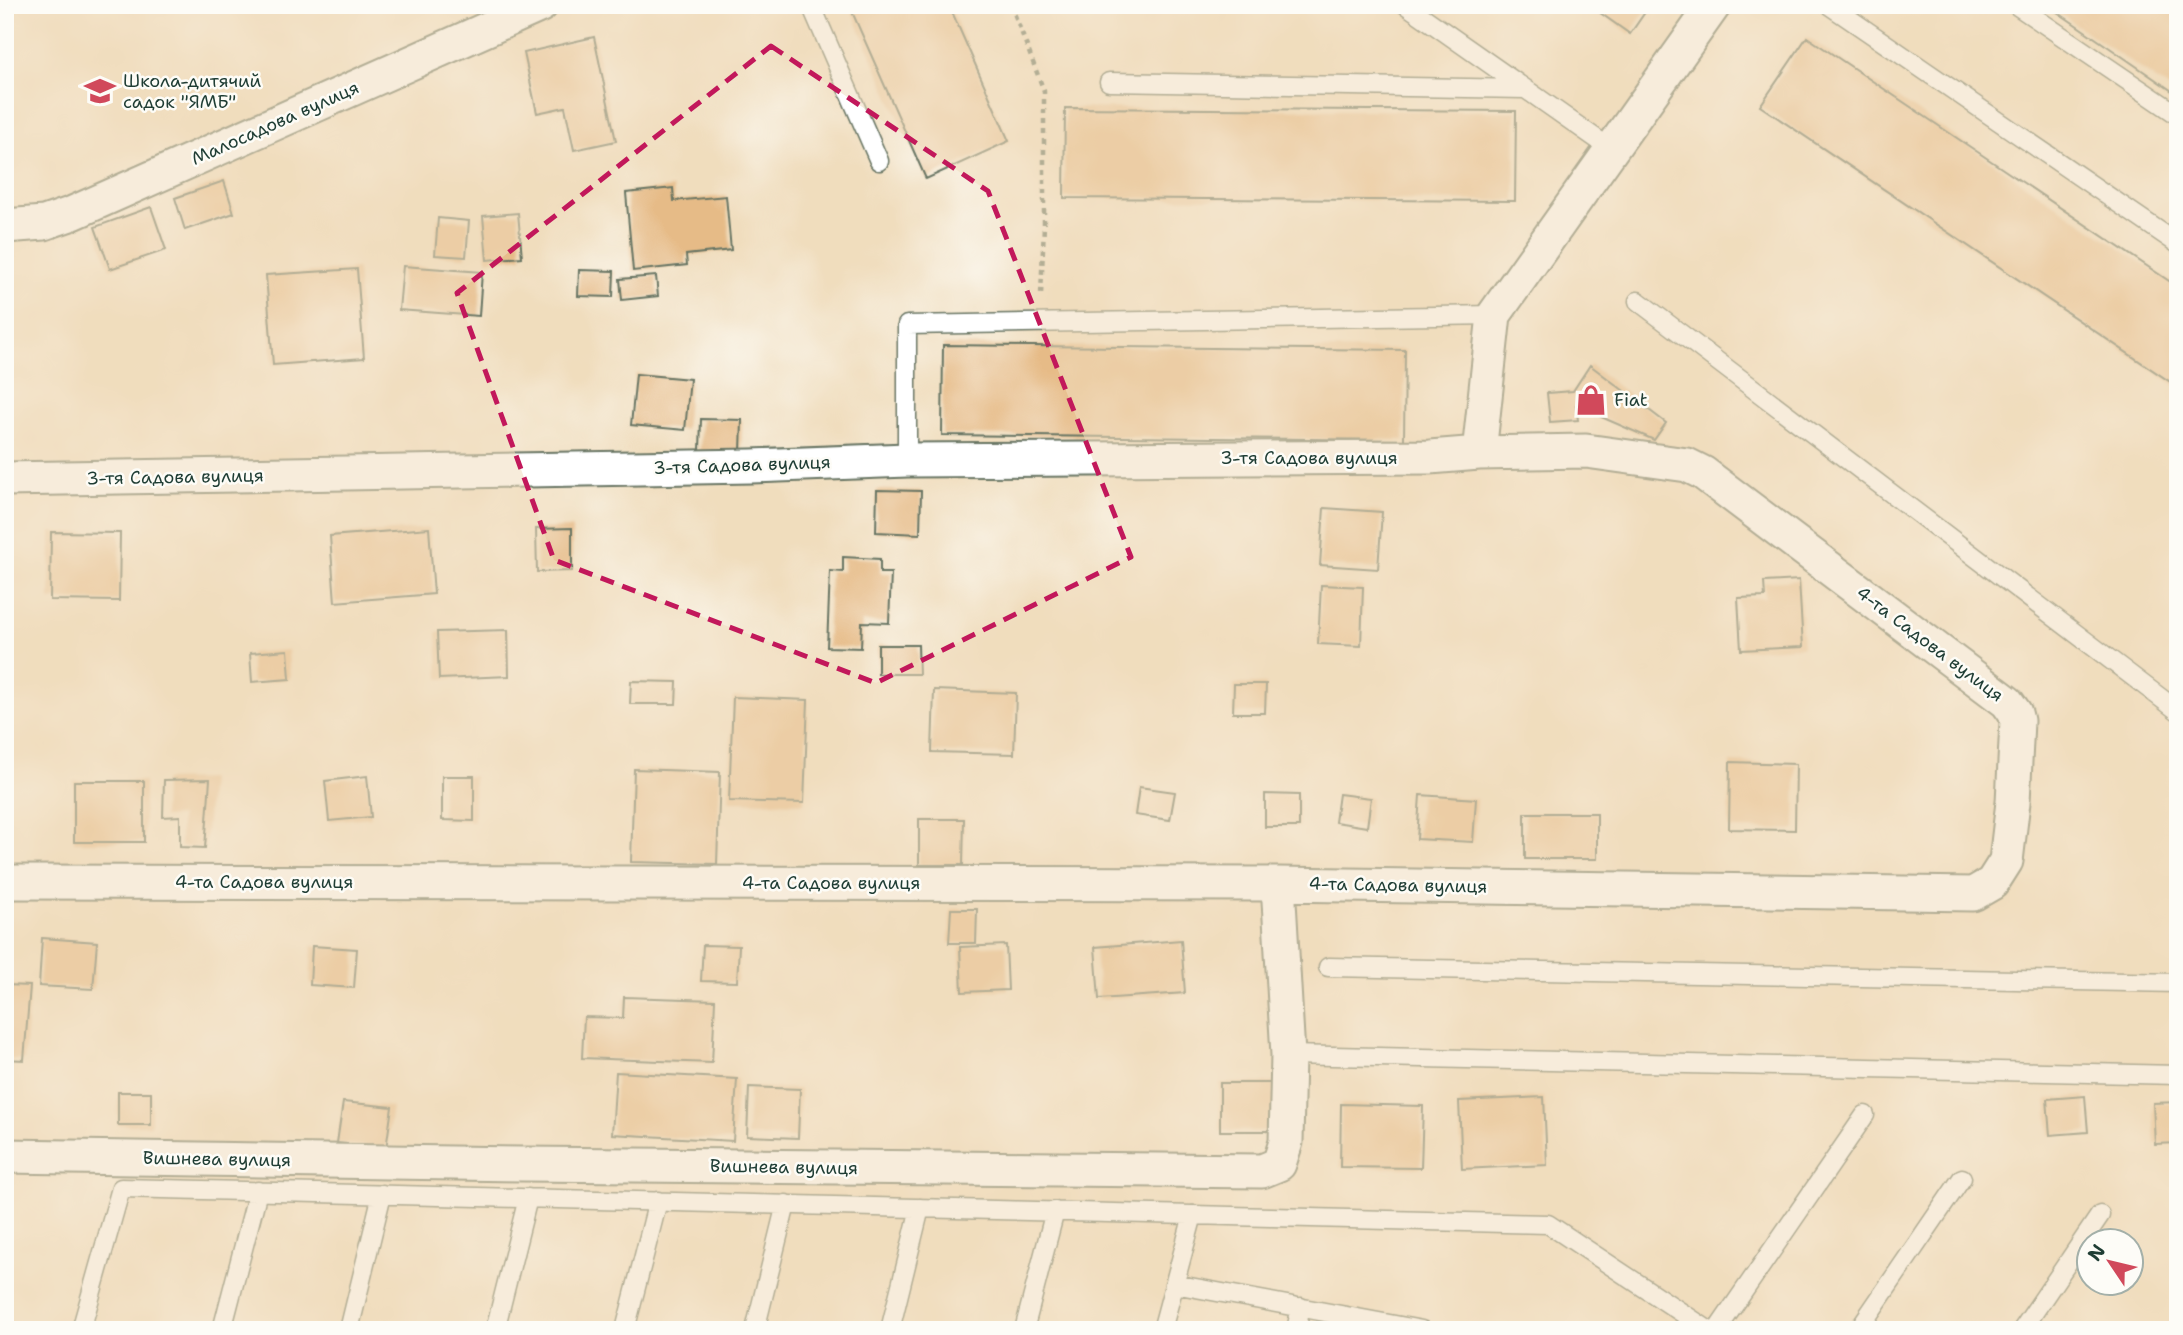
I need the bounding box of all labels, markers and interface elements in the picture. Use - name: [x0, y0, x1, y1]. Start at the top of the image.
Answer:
- place label: Школа-дитячий садок "ЯМБ": [123, 69, 262, 114]
- school or university icon: Школа-дитячий садок "ЯМБ": [83, 74, 117, 108]
- street label: Малосадова вулиця: [187, 75, 363, 171]
- shop icon: Fiat: [1574, 383, 1608, 417]
- place label: Fiat: [1614, 388, 1648, 412]
- street label: 3-тя Садова вулиця: [1220, 446, 1398, 470]
- street label: 3-тя Садова вулиця: [653, 450, 831, 480]
- street label: 3-тя Садова вулиця: [86, 463, 264, 491]
- street label: 4-та Садова вулиця: [1851, 581, 2009, 707]
- street label: 4-та Садова вулиця: [175, 870, 353, 894]
- street label: 4-та Садова вулиця: [742, 871, 920, 895]
- street label: 4-та Садова вулиця: [1308, 871, 1488, 899]
- street label: Вишнева вулиця: [143, 1146, 291, 1172]
- street label: Вишнева вулиця: [710, 1154, 858, 1180]
- north arrow: [2074, 1226, 2144, 1296]
- text: N: [2082, 1239, 2111, 1266]

